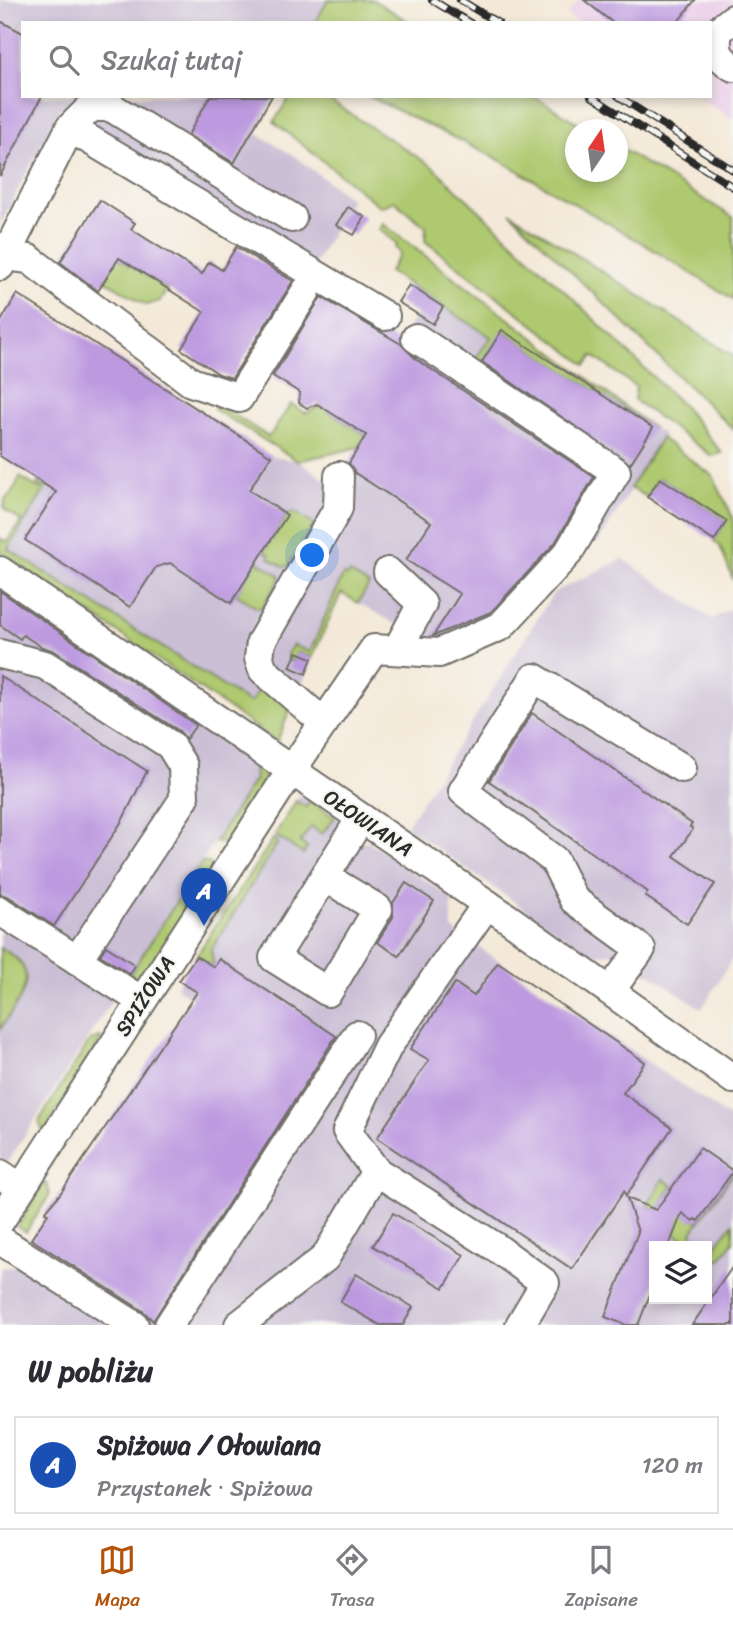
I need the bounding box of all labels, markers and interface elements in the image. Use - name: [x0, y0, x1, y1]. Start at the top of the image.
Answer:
- search box: [21, 21, 712, 98]
- text: Szukaj tutaj: [101, 37, 242, 83]
- icon: search: [45, 41, 83, 79]
- north arrow: [565, 119, 628, 182]
- your location: [295, 538, 329, 572]
- street label: OŁOWIANA: [315, 779, 421, 867]
- pin: A: [181, 868, 227, 926]
- street label: SPIŻOWA: [104, 948, 186, 1044]
- map controls: [649, 1241, 712, 1304]
- button: layers: [649, 1241, 712, 1304]
- text: W pobliżu: [28, 1344, 153, 1398]
- text: Spiżowa / Ołowiana: [97, 1422, 321, 1468]
- text: A: [45, 1445, 61, 1486]
- text: 120 m: [642, 1445, 703, 1486]
- text: Przystanek · Spiżowa: [97, 1468, 313, 1509]
- tab: Mapa: [95, 1541, 140, 1616]
- tab: Trasa: [330, 1541, 374, 1616]
- tab: Zapisane: [564, 1541, 638, 1616]

